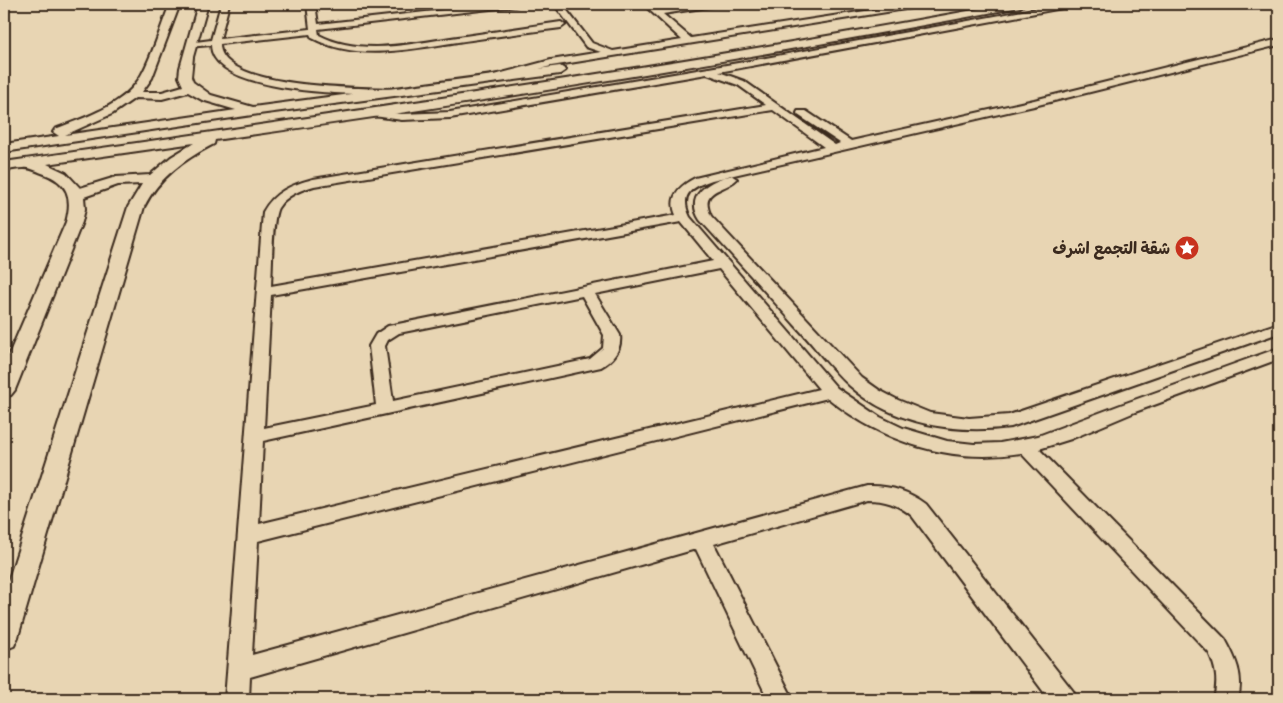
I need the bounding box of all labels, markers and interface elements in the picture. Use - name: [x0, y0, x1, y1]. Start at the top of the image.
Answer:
- place icon: شقة التجمع اشرف: [1174, 235, 1200, 261]
- place label: شقة التجمع اشرف: [1053, 239, 1170, 260]

